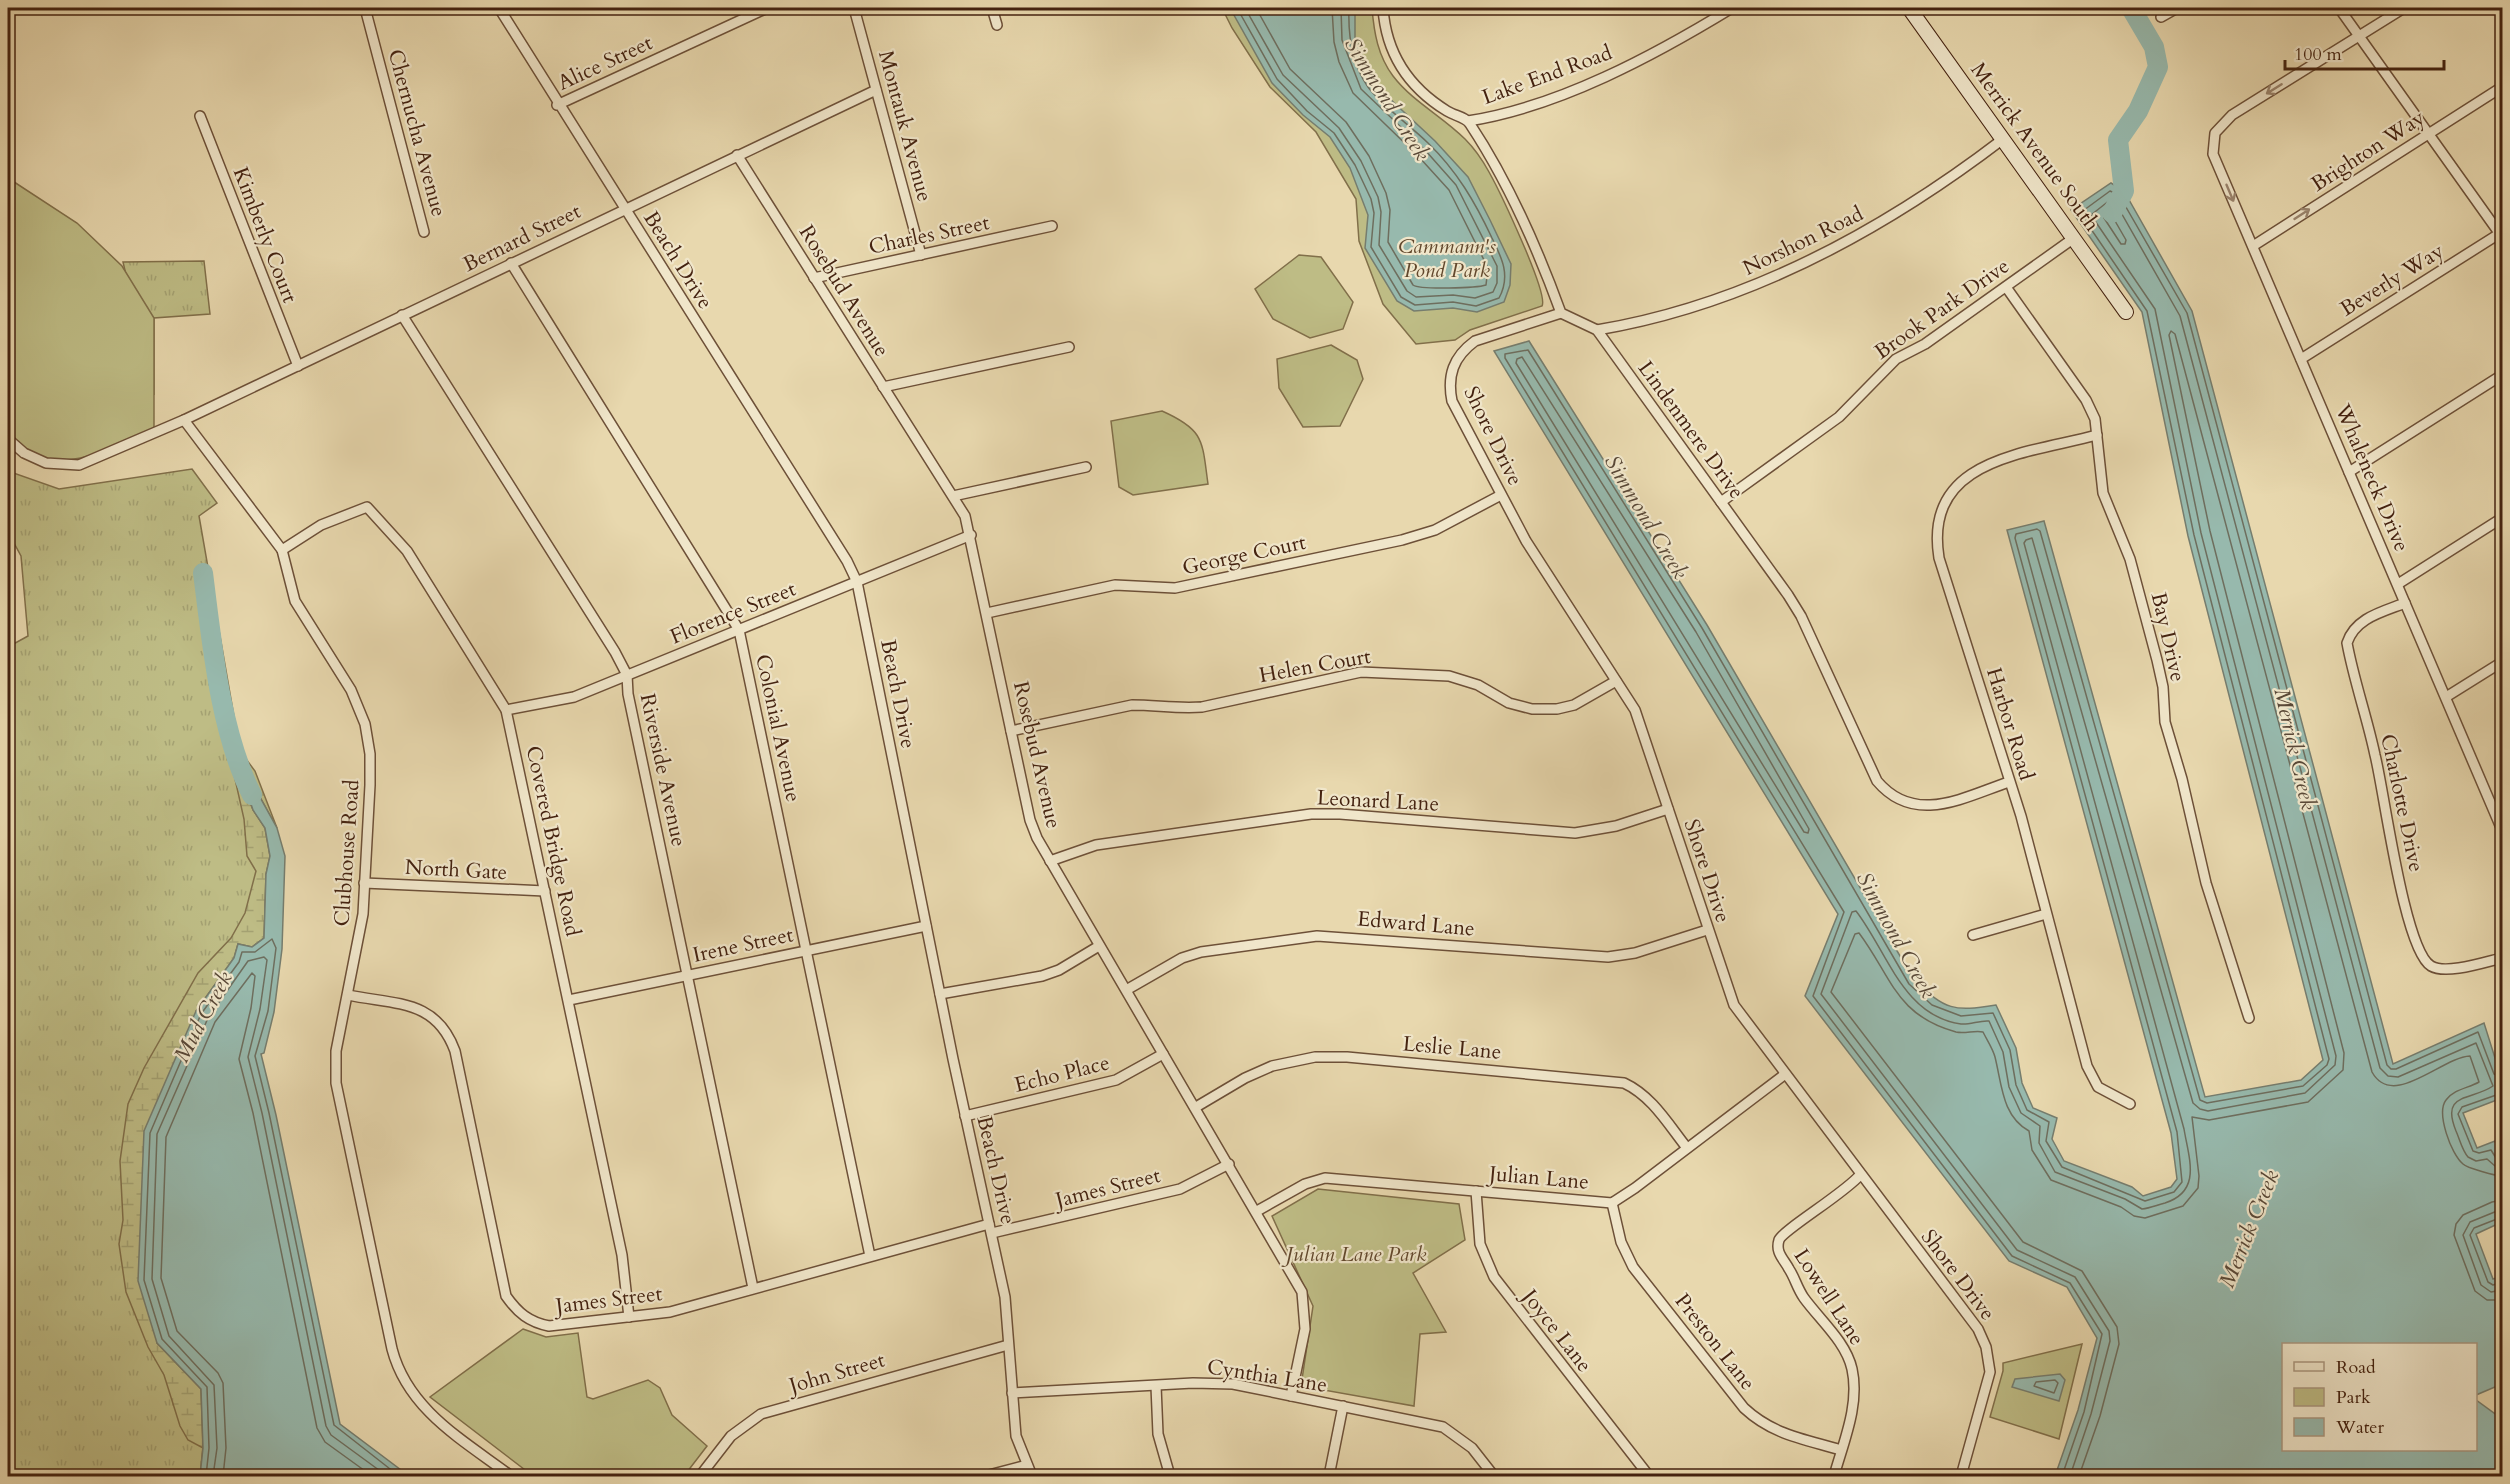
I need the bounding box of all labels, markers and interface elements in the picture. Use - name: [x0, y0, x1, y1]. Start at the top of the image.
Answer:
- street label: Alice Street: [553, 28, 657, 98]
- water label: Simmond Creek: [1337, 32, 1437, 166]
- scale bar: [2285, 33, 2444, 71]
- street label: Lake End Road: [1478, 38, 1616, 112]
- text: 100 m: [2294, 42, 2342, 67]
- street label: Chernucha Avenue: [381, 46, 453, 220]
- street label: Montauk Avenue: [871, 47, 939, 205]
- street label: Merrick Avenue South: [1964, 57, 2106, 238]
- one-way arrow: [2266, 84, 2283, 96]
- street label: Brighton Way: [2306, 103, 2430, 199]
- street label: Kimberly Court: [226, 163, 304, 307]
- one-way arrow: [2225, 183, 2236, 202]
- street label: Bernard Street: [458, 197, 586, 279]
- street label: Norshon Road: [1738, 199, 1868, 283]
- street label: Beach Drive: [636, 205, 720, 315]
- street label: Charles Street: [866, 208, 992, 262]
- one-way arrow: [2293, 208, 2310, 220]
- street label: Rosebud Avenue: [792, 220, 896, 362]
- park label: Cammann's Pond Park: [1398, 232, 1496, 285]
- street label: Beverly Way: [2335, 237, 2449, 323]
- street label: Brook Park Drive: [1869, 252, 2015, 366]
- street label: Lindenmere Drive: [1631, 355, 1751, 505]
- street label: Shore Drive: [1457, 382, 1529, 490]
- street label: Whaleneck Drive: [2328, 399, 2416, 556]
- water label: Simmond Creek: [1597, 449, 1695, 585]
- street label: George Court: [1180, 528, 1309, 582]
- street label: Florence Street: [666, 574, 800, 651]
- street label: Bay Drive: [2144, 589, 2192, 685]
- street label: Beach Drive: [873, 637, 923, 751]
- street label: Helen Court: [1257, 642, 1373, 690]
- street label: Colonial Avenue: [748, 652, 808, 804]
- street label: Harbor Road: [1979, 664, 2041, 784]
- street label: Rosebud Avenue: [1006, 679, 1068, 831]
- water label: Merrick Creek: [2266, 685, 2324, 813]
- street label: Riverside Avenue: [633, 691, 693, 849]
- street label: Charlotte Drive: [2373, 731, 2431, 875]
- street label: Covered Bridge Road: [519, 743, 587, 939]
- street label: Clubhouse Road: [327, 779, 367, 927]
- street label: Leonard Lane: [1316, 783, 1440, 819]
- street label: Shore Drive: [1677, 816, 1737, 926]
- street label: North Gate: [404, 853, 508, 887]
- water label: Simmond Creek: [1849, 866, 1943, 1004]
- street label: Edward Lane: [1356, 904, 1476, 944]
- street label: Irene Street: [690, 920, 796, 970]
- water label: Mud Creek: [166, 966, 240, 1068]
- street label: Leslie Lane: [1401, 1029, 1503, 1067]
- street label: Echo Place: [1011, 1048, 1113, 1100]
- street label: Beach Drive: [969, 1113, 1023, 1227]
- street label: Julian Lane: [1485, 1159, 1590, 1197]
- street label: James Street: [1050, 1161, 1164, 1216]
- water label: Merrick Creek: [2212, 1166, 2286, 1292]
- street label: Shore Drive: [1914, 1224, 2002, 1326]
- park label: Julian Lane Park: [1281, 1240, 1427, 1269]
- street label: Lowell Lane: [1787, 1243, 1871, 1351]
- street label: James Street: [551, 1279, 664, 1321]
- street label: Joyce Lane: [1514, 1281, 1598, 1378]
- street label: Preston Lane: [1668, 1288, 1762, 1396]
- legend: [2282, 1343, 2477, 1451]
- street label: John Street: [783, 1345, 888, 1401]
- street label: Cynthia Lane: [1205, 1352, 1329, 1400]
- text: Road: [2336, 1355, 2376, 1380]
- text: Park: [2336, 1385, 2371, 1410]
- text: Water: [2335, 1415, 2385, 1440]

